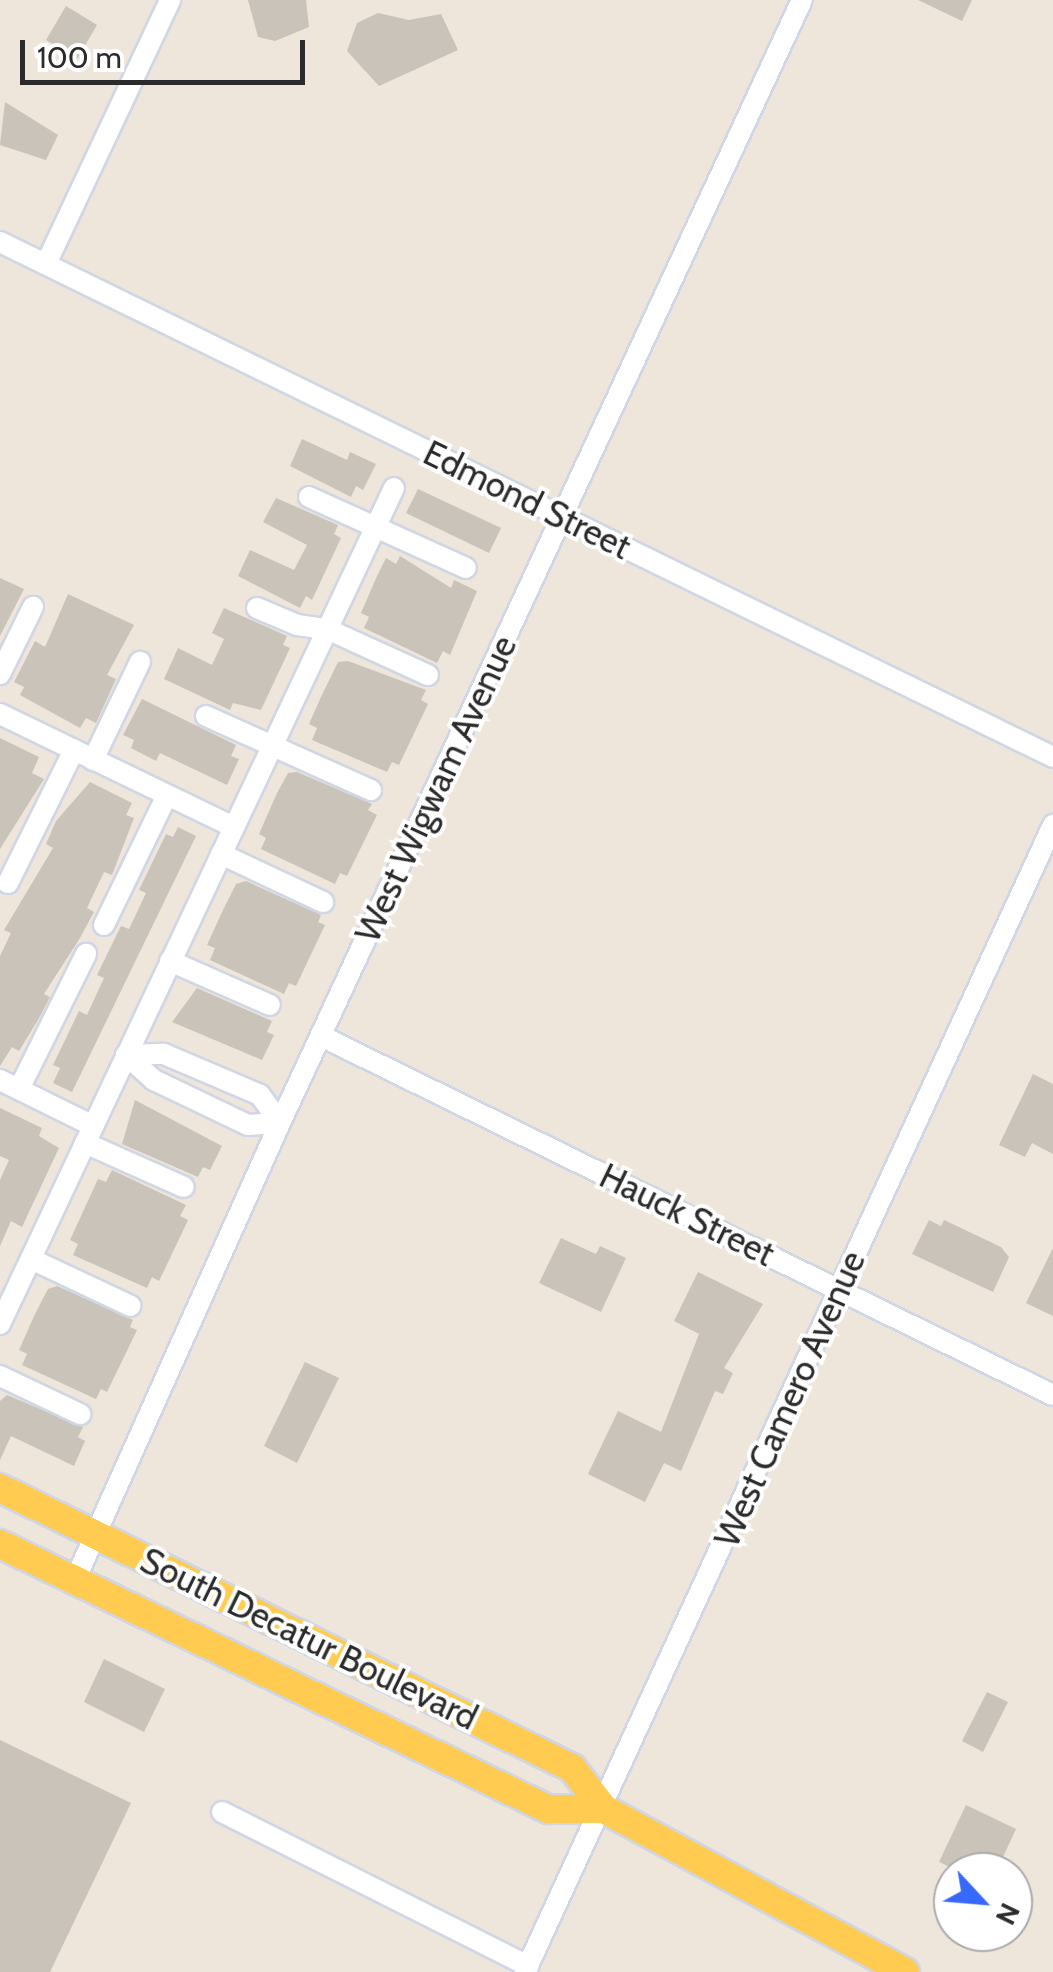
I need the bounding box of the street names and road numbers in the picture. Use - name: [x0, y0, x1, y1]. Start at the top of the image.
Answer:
- street label: Edmond Street: [417, 432, 637, 568]
- street label: West Wigwam Avenue: [347, 629, 525, 949]
- street label: Hauck Street: [593, 1155, 781, 1275]
- street label: West Camero Avenue: [706, 1245, 874, 1553]
- street label: South Decatur Boulevard: [134, 1539, 484, 1739]

